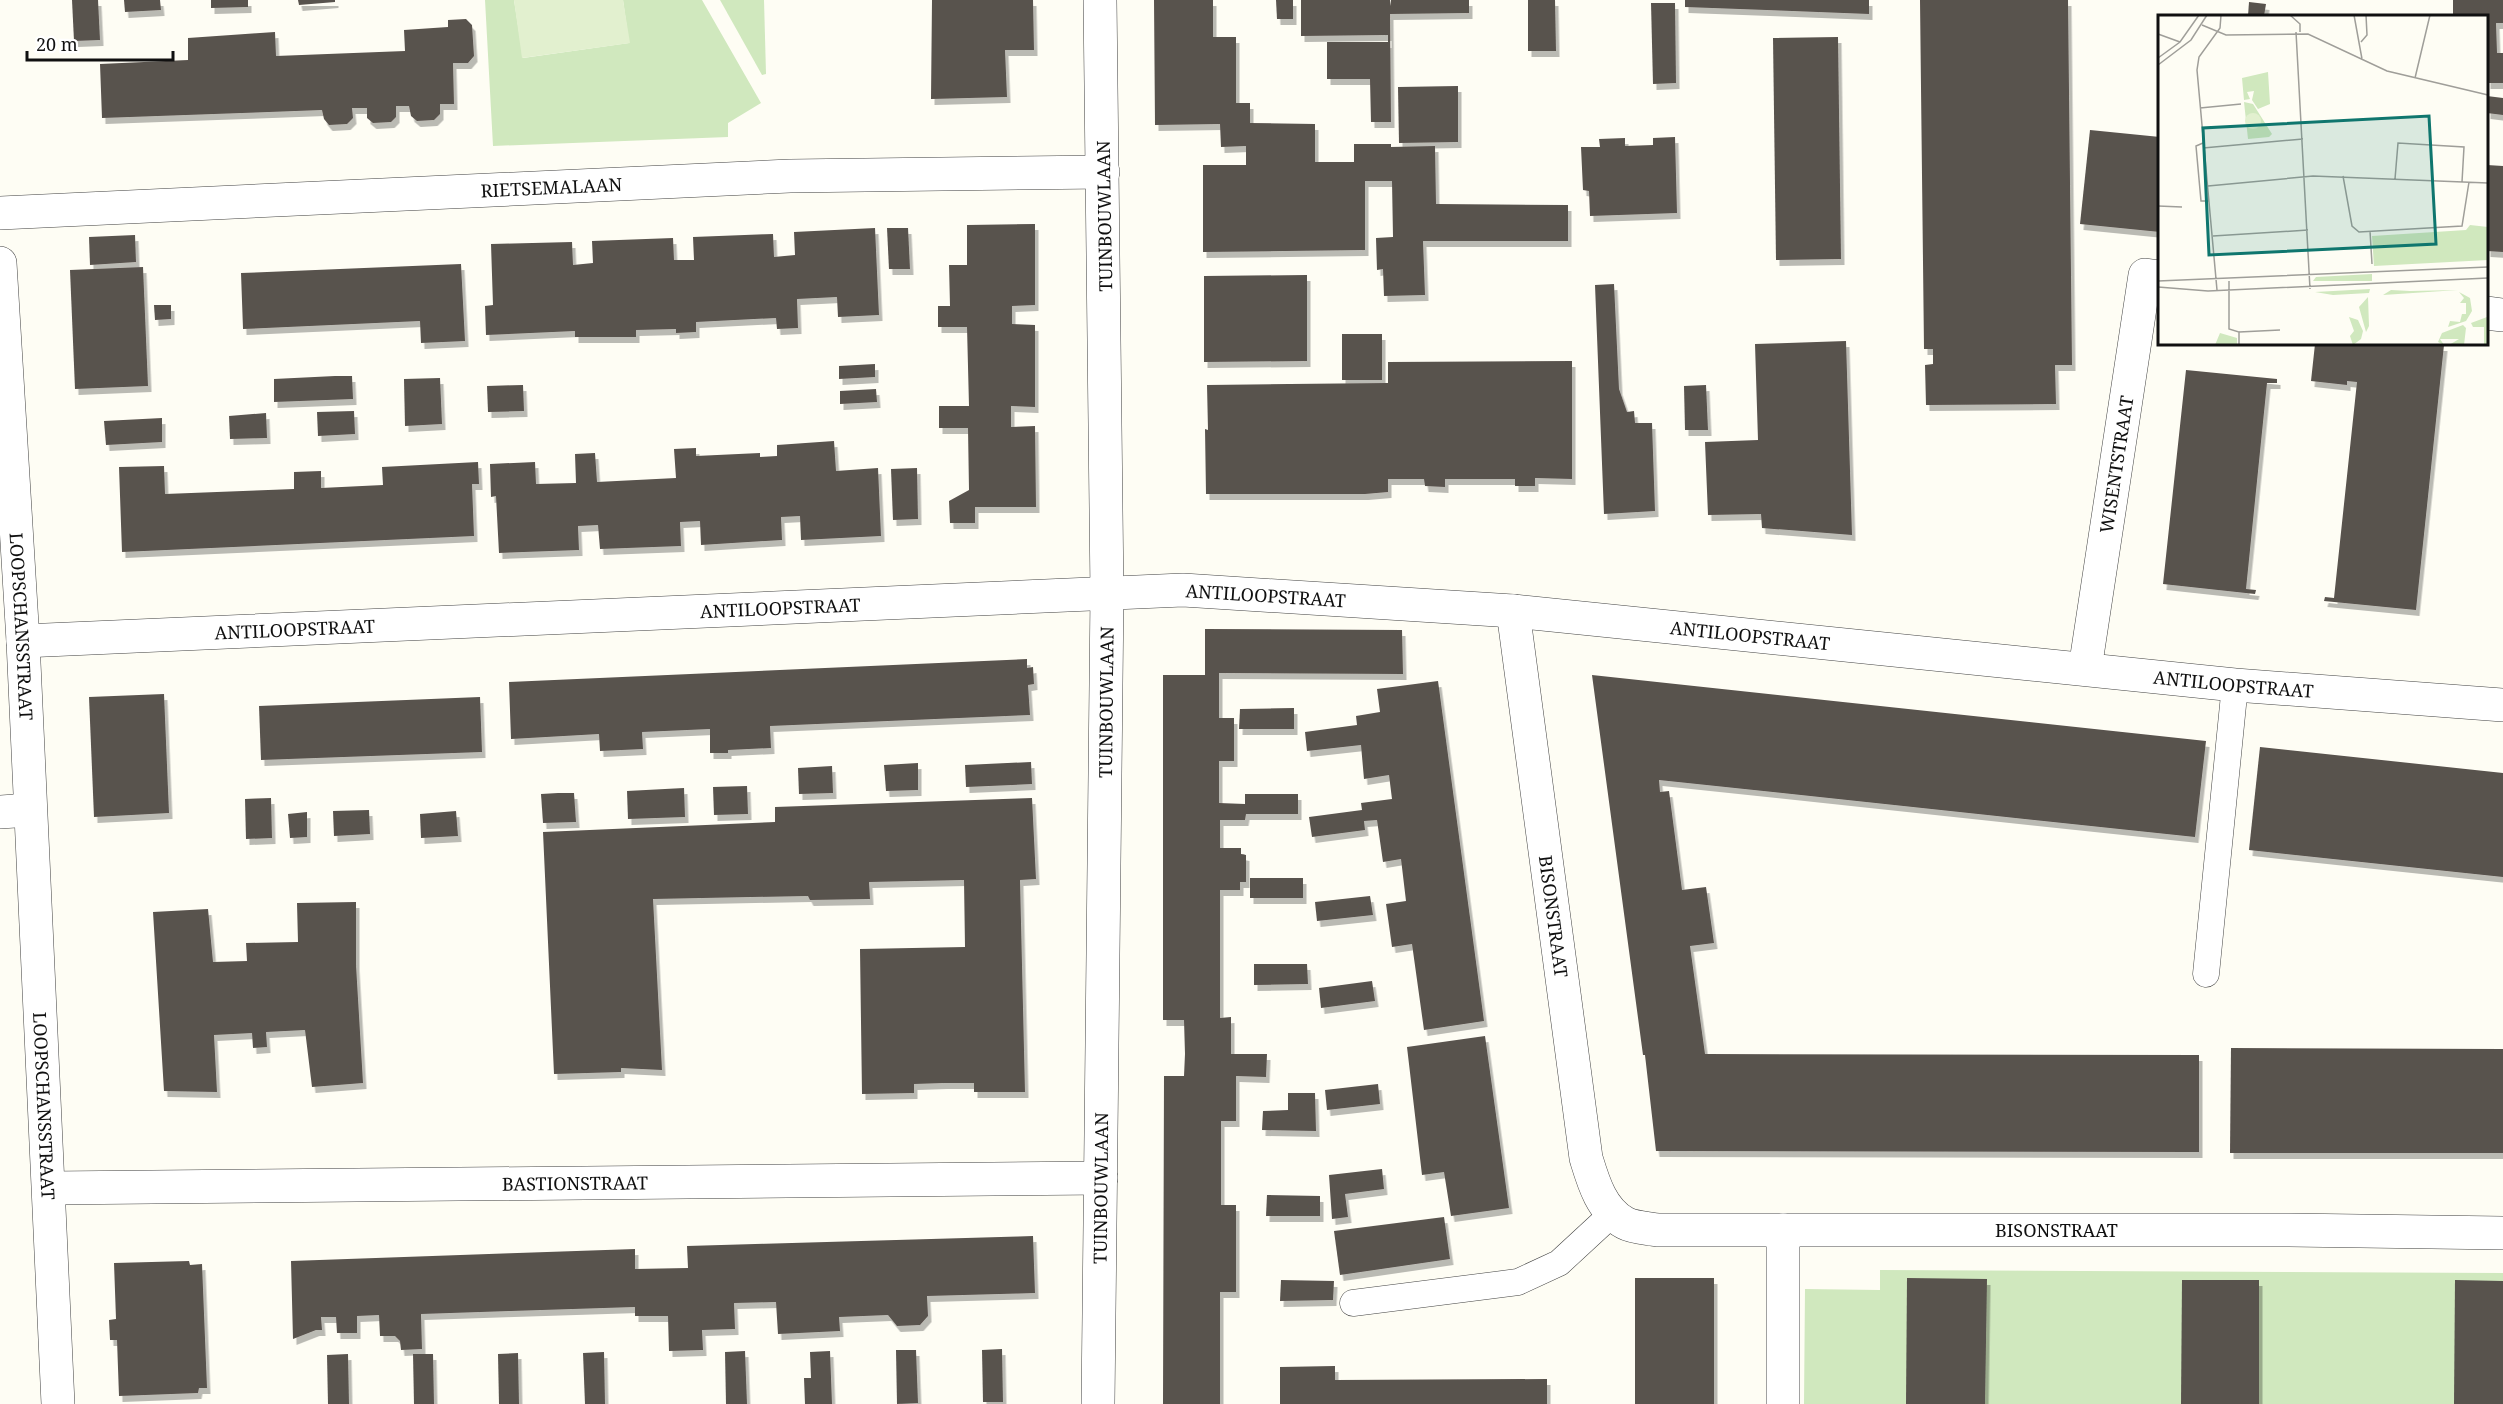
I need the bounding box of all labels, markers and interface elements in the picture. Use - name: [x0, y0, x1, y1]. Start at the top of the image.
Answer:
- inset map: [2158, 15, 2488, 345]
- scale bar: [27, 24, 172, 62]
- text: 20 m: [36, 32, 78, 56]
- street label: TUINBOUWLAAN: [1091, 140, 1117, 292]
- street label: RIETSEMALAAN: [480, 172, 623, 202]
- street label: WISENTSTRAAT: [2094, 394, 2138, 535]
- street label: LOOPSCHANSSTRAAT: [4, 532, 39, 721]
- street label: ANTILOOPSTRAAT: [1185, 578, 1347, 612]
- street label: ANTILOOPSTRAAT: [700, 592, 861, 623]
- street label: ANTILOOPSTRAAT: [214, 614, 375, 645]
- street label: ANTILOOPSTRAAT: [1669, 615, 1831, 655]
- street label: TUINBOUWLAAN: [1093, 626, 1119, 778]
- street label: ANTILOOPSTRAAT: [2152, 665, 2314, 703]
- street label: BISONSTRAAT: [1534, 854, 1574, 979]
- street label: LOOPSCHANSSTRAAT: [28, 1011, 61, 1200]
- street label: TUINBOUWLAAN: [1088, 1112, 1113, 1264]
- street label: BASTIONSTRAAT: [502, 1170, 648, 1196]
- street label: BISONSTRAAT: [1995, 1218, 2118, 1242]

